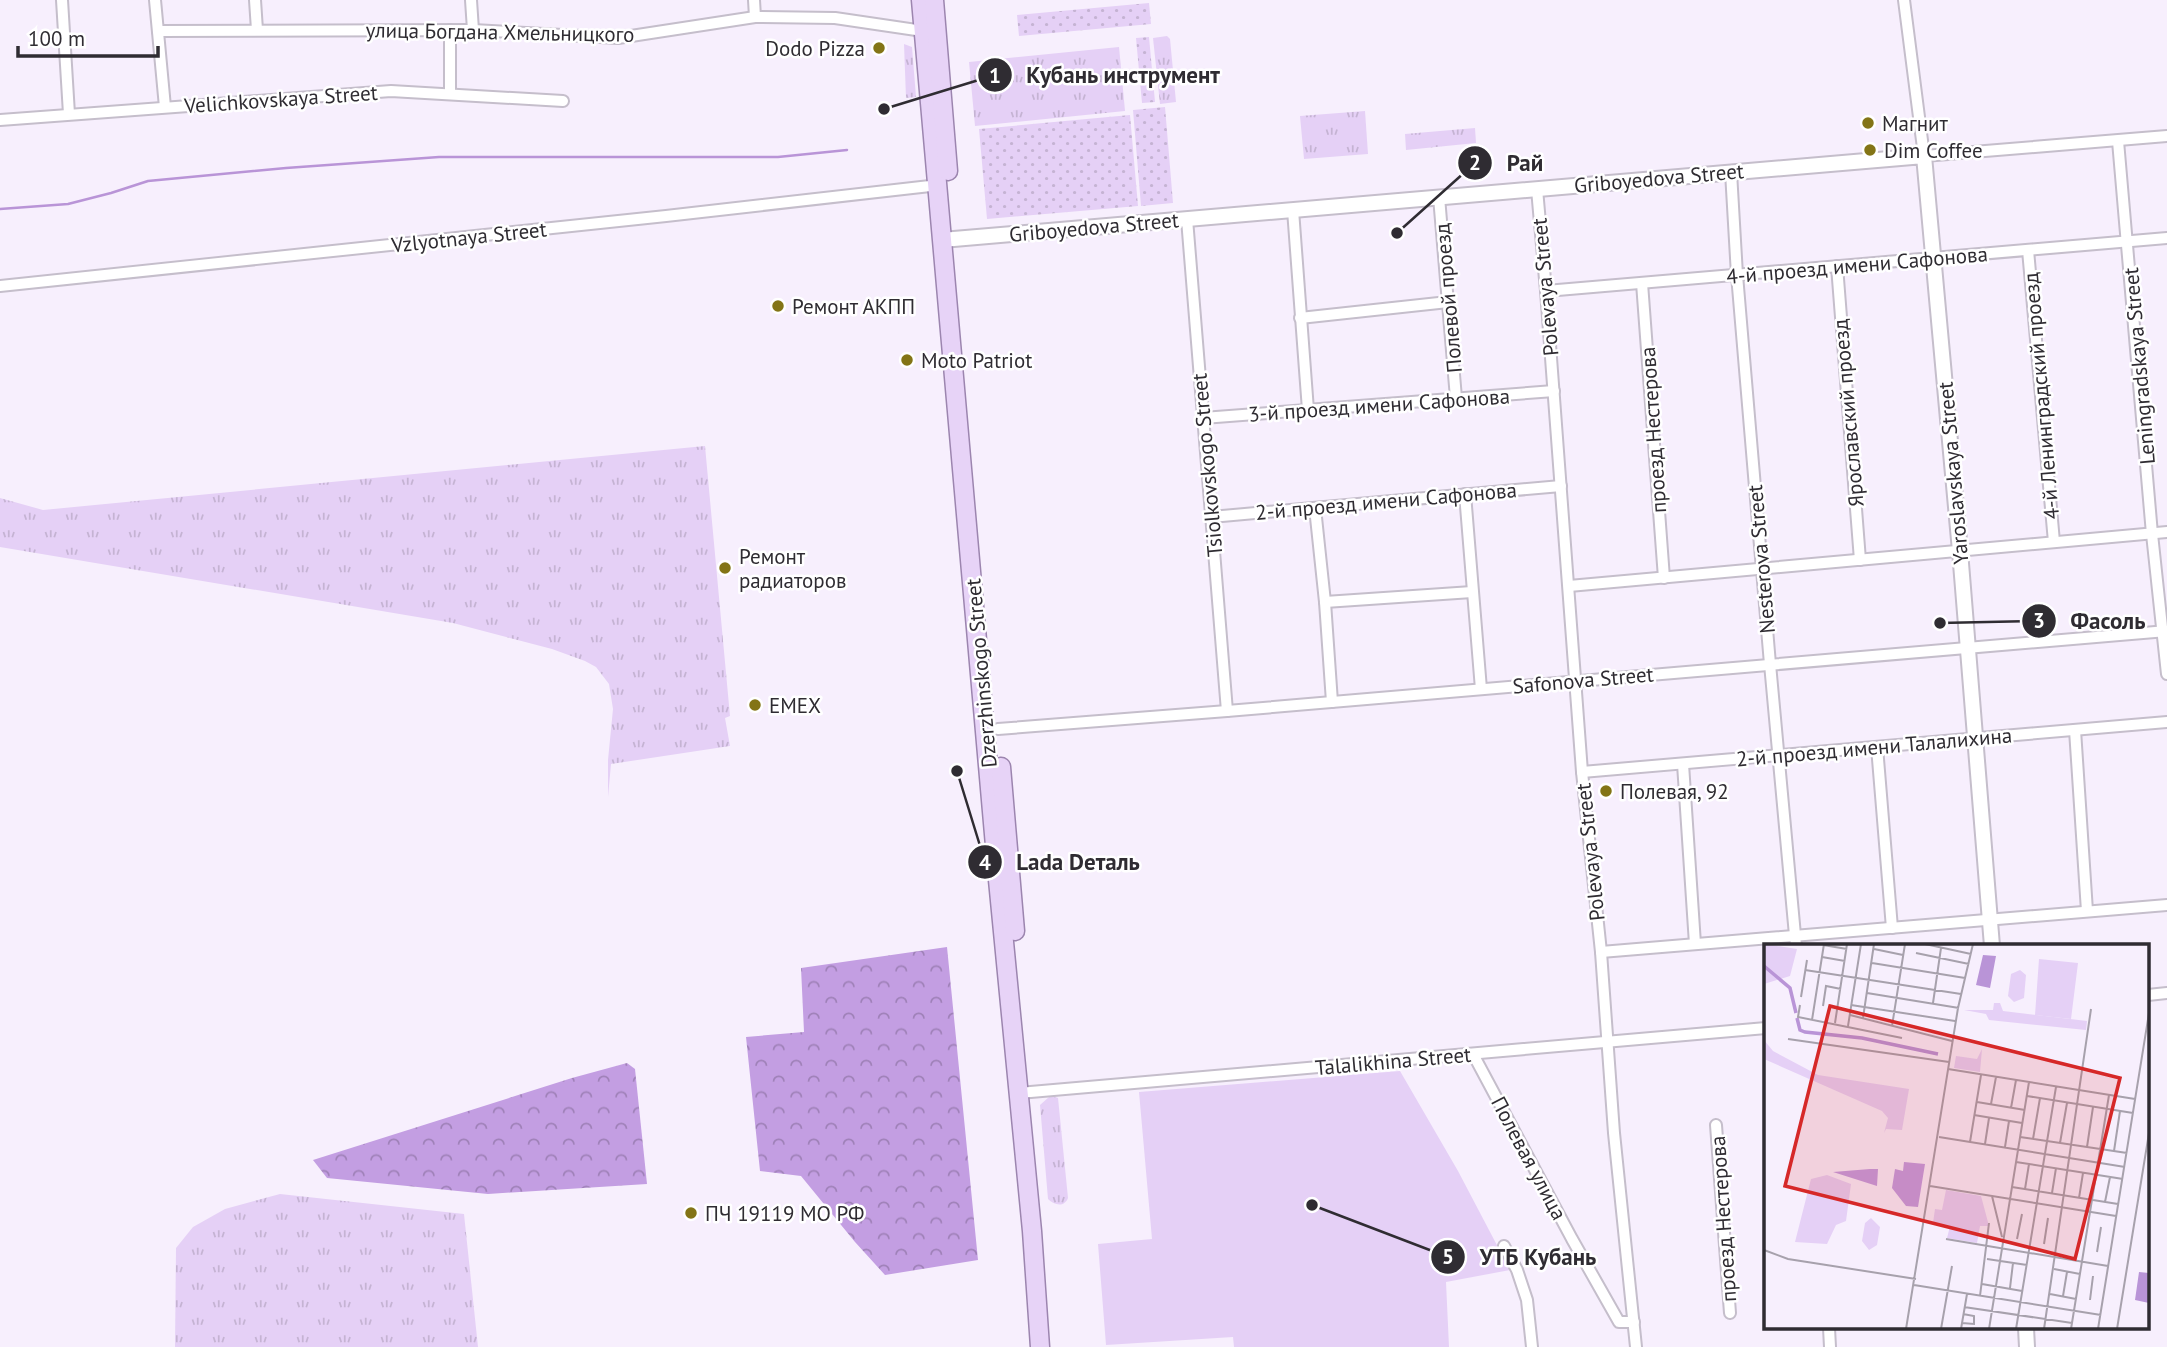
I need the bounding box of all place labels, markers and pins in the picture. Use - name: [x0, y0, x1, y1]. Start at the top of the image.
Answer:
- place label: Dodo Pizza: [765, 35, 865, 62]
- marker: Dodo Pizza: [871, 40, 887, 56]
- callout: Кубань инструмент: [977, 53, 1235, 97]
- place label: Магнит: [1882, 110, 1949, 137]
- marker: Магнит: [1860, 115, 1876, 131]
- place label: Dim Coffee: [1884, 137, 1983, 164]
- callout: Рай: [1458, 141, 1557, 185]
- marker: Dim Coffee: [1862, 142, 1878, 158]
- place label: Ремонт АКПП: [792, 293, 915, 320]
- marker: Ремонт АКПП: [770, 298, 786, 314]
- place label: Moto Patriot: [921, 347, 1032, 374]
- marker: Moto Patriot: [899, 352, 915, 368]
- place label: Ремонт радиаторов: [739, 543, 846, 594]
- marker: Ремонт радиаторов: [717, 560, 733, 576]
- callout: Фасоль: [2021, 599, 2159, 643]
- place label: EMEX: [769, 692, 821, 719]
- marker: EMEX: [747, 697, 763, 713]
- place label: Полевая, 92: [1620, 778, 1729, 805]
- marker: Полевая, 92: [1598, 783, 1614, 799]
- callout: Lada Dеталь: [968, 840, 1154, 884]
- place label: ПЧ 19119 МО РФ: [705, 1200, 864, 1227]
- marker: ПЧ 19119 МО РФ: [683, 1205, 699, 1221]
- callout: УТБ Кубань: [1430, 1235, 1610, 1279]

